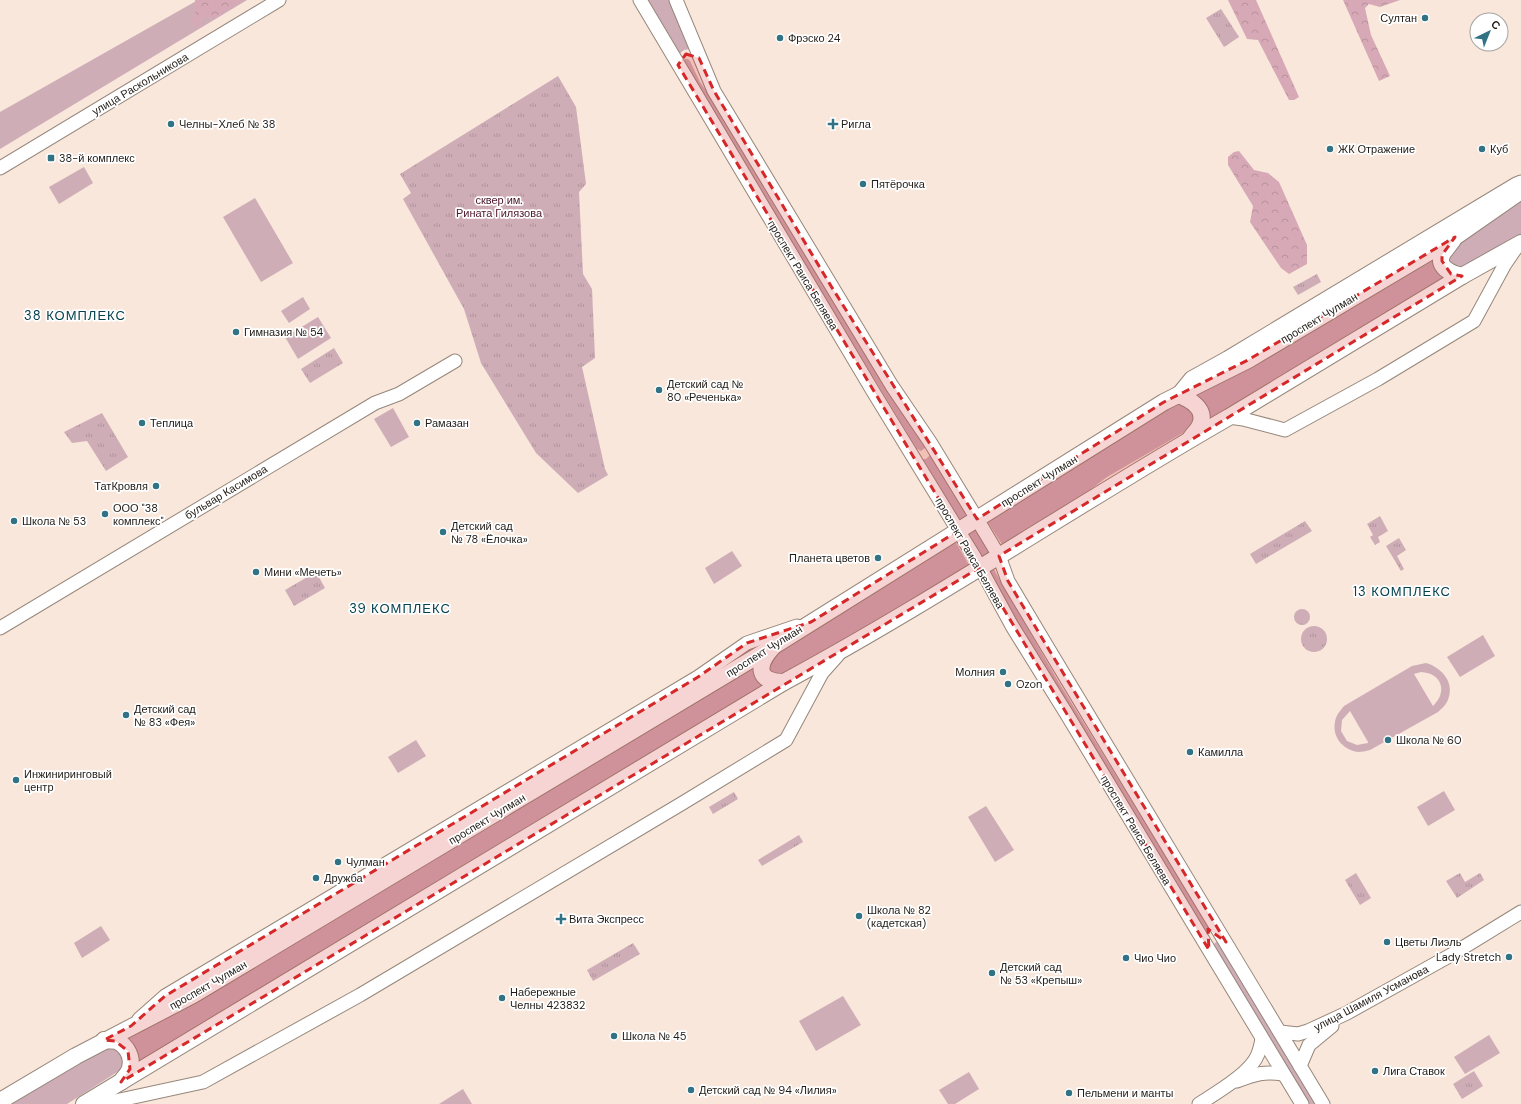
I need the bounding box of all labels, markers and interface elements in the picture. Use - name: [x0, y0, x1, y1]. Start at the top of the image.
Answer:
- place label: Султан: [1380, 11, 1417, 25]
- north arrow: [1469, 12, 1509, 52]
- marker: Султан: [1420, 13, 1430, 23]
- text: С: [1488, 17, 1504, 33]
- place label: Фрэско 24: [788, 31, 841, 45]
- marker: Фрэско 24: [775, 33, 785, 43]
- street label: улица Раскольникова: [89, 49, 191, 118]
- place label: Челны-Хлеб № 38: [179, 117, 275, 131]
- place label: Ригла: [841, 117, 872, 131]
- marker: Челны-Хлеб № 38: [166, 119, 176, 129]
- marker: Ригла: [828, 119, 838, 129]
- place label: ЖК Отражение: [1338, 142, 1415, 156]
- place label: Куб: [1490, 142, 1508, 156]
- marker: ЖК Отражение: [1325, 144, 1335, 154]
- marker: Куб: [1477, 144, 1487, 154]
- place label: 38-й комплекс: [59, 151, 135, 165]
- marker: 38-й комплекс: [46, 153, 56, 163]
- place label: Пятёрочка: [871, 177, 926, 191]
- marker: Пятёрочка: [858, 179, 868, 189]
- park label: сквер им. Рината Гилязова: [456, 193, 543, 220]
- street label: проспект Раиса Беляева: [765, 218, 842, 333]
- street label: проспект Чулман: [1278, 289, 1360, 347]
- district label: 38 КОМПЛЕКС: [24, 307, 126, 324]
- place label: Гимназия № 54: [244, 325, 324, 339]
- marker: Гимназия № 54: [231, 327, 241, 337]
- place label: Детский сад № 80 «Реченька»: [667, 377, 744, 404]
- marker: Детский сад № 80 «Реченька»: [654, 385, 664, 395]
- place label: Теплица: [150, 416, 194, 430]
- place label: Рамазан: [425, 416, 469, 430]
- marker: Теплица: [137, 418, 147, 428]
- marker: Рамазан: [412, 418, 422, 428]
- street label: проспект Чулман: [998, 452, 1080, 510]
- street label: бульвар Касимова: [182, 461, 271, 522]
- place label: ТатКровля: [94, 479, 148, 493]
- marker: ТатКровля: [151, 481, 161, 491]
- street label: проспект Раиса Беляева: [933, 495, 1008, 612]
- place label: ООО "38 комплекс": [113, 501, 164, 528]
- marker: ООО "38 комплекс": [100, 509, 110, 519]
- place label: Школа № 53: [22, 514, 86, 528]
- marker: Школа № 53: [9, 516, 19, 526]
- place label: Детский сад № 78 «Ёлочка»: [451, 519, 528, 546]
- marker: Детский сад № 78 «Ёлочка»: [438, 527, 448, 537]
- place label: Планета цветов: [789, 551, 870, 565]
- marker: Планета цветов: [873, 553, 883, 563]
- place label: Мини «Мечеть»: [264, 565, 342, 579]
- marker: Мини «Мечеть»: [251, 567, 261, 577]
- district label: 13 КОМПЛЕКС: [1353, 583, 1451, 600]
- district label: 39 КОМПЛЕКС: [349, 600, 451, 617]
- street label: проспект Чулман: [723, 622, 805, 680]
- place label: Молния: [955, 665, 995, 679]
- marker: Молния: [998, 667, 1008, 677]
- place label: Ozon: [1016, 677, 1042, 691]
- marker: Ozon: [1003, 679, 1013, 689]
- place label: Детский сад № 83 «Фея»: [134, 702, 196, 729]
- marker: Детский сад № 83 «Фея»: [121, 710, 131, 720]
- place label: Школа № 60: [1396, 733, 1462, 747]
- marker: Школа № 60: [1383, 735, 1393, 745]
- place label: Камилла: [1198, 745, 1244, 759]
- marker: Камилла: [1185, 747, 1195, 757]
- place label: Инжиниринговый центр: [24, 767, 112, 794]
- street label: проспект Раиса Беляева: [1098, 773, 1175, 888]
- marker: Инжиниринговый центр: [11, 775, 21, 785]
- street label: проспект Чулман: [446, 790, 528, 848]
- place label: Чулман: [346, 855, 385, 869]
- marker: Чулман: [333, 857, 343, 867]
- place label: Дружба: [324, 871, 364, 885]
- marker: Дружба: [311, 873, 321, 883]
- place label: Школа № 82 (кадетская): [867, 903, 931, 930]
- marker: Школа № 82 (кадетская): [854, 911, 864, 921]
- place label: Вита Экспресс: [569, 912, 644, 926]
- marker: Вита Экспресс: [556, 914, 566, 924]
- place label: Цветы Лиэль: [1395, 935, 1462, 949]
- marker: Цветы Лиэль: [1382, 937, 1392, 947]
- place label: Lady Stretch: [1436, 950, 1501, 964]
- place label: Чио Чио: [1134, 951, 1176, 965]
- marker: Lady Stretch: [1504, 952, 1514, 962]
- marker: Чио Чио: [1121, 953, 1131, 963]
- street label: проспект Чулман: [167, 957, 249, 1013]
- place label: Детский сад № 53 «Крепыш»: [1000, 960, 1082, 987]
- street label: улица Шамиля Усманова: [1311, 961, 1431, 1034]
- marker: Детский сад № 53 «Крепыш»: [987, 968, 997, 978]
- place label: Набережные Челны 423832: [510, 985, 585, 1012]
- marker: Набережные Челны 423832: [497, 993, 507, 1003]
- place label: Школа № 45: [622, 1029, 687, 1043]
- marker: Школа № 45: [609, 1031, 619, 1041]
- place label: Лига Ставок: [1383, 1064, 1445, 1078]
- marker: Лига Ставок: [1370, 1066, 1380, 1076]
- place label: Детский сад № 94 «Лилия»: [699, 1083, 837, 1097]
- marker: Детский сад № 94 «Лилия»: [686, 1085, 696, 1095]
- place label: Пельмени и манты: [1077, 1086, 1173, 1100]
- marker: Пельмени и манты: [1064, 1088, 1074, 1098]

